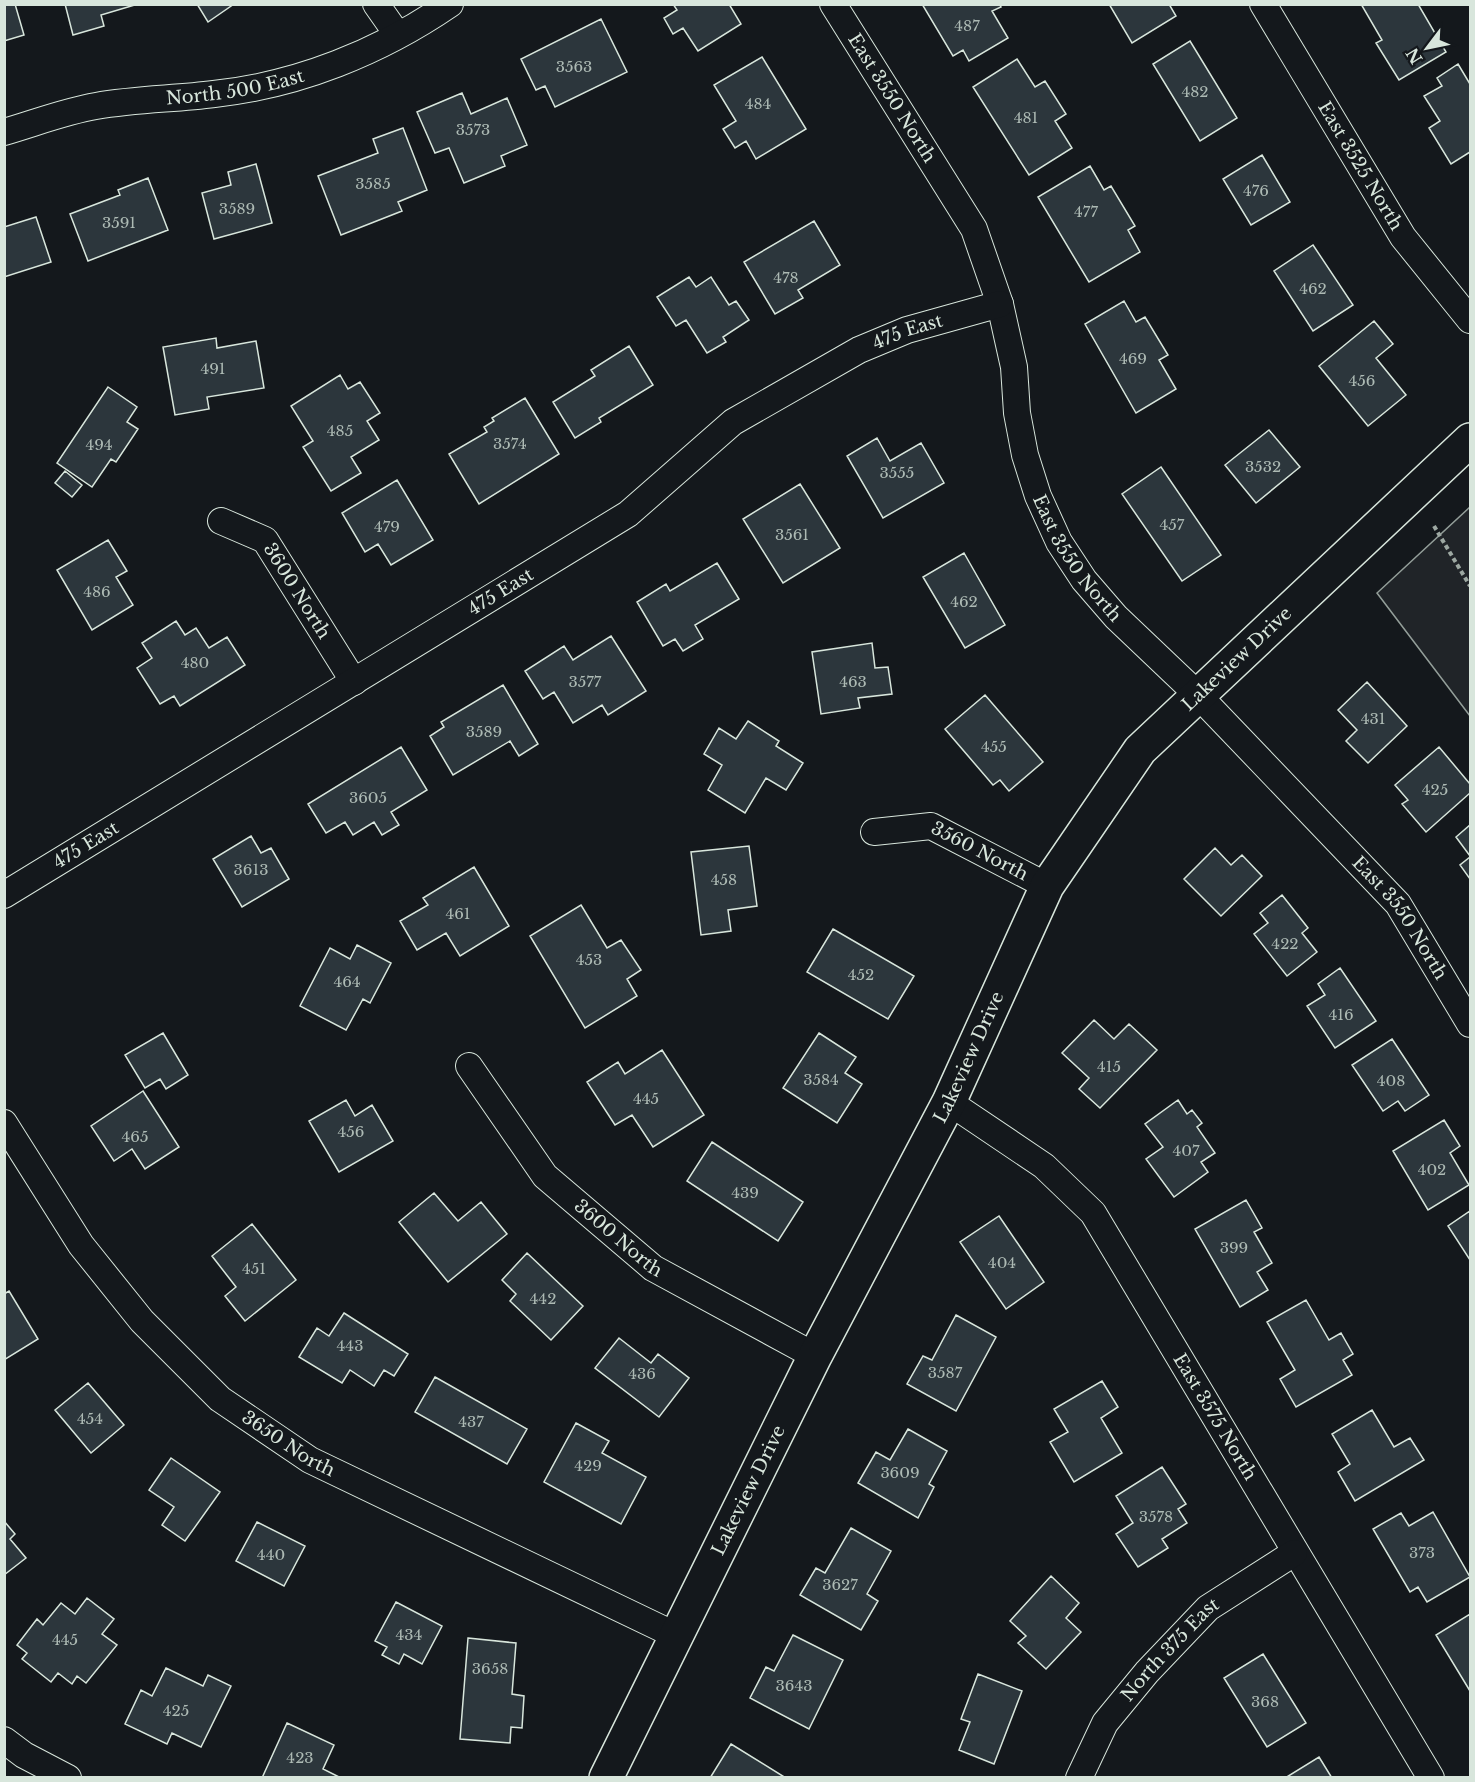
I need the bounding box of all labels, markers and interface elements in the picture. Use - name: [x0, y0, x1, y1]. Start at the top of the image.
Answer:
- house number: 487: [954, 16, 980, 35]
- north arrow: [1397, 18, 1457, 78]
- street label: East 3550 North: [843, 29, 941, 167]
- text: N: [1402, 44, 1427, 68]
- house number: 3563: [556, 57, 592, 76]
- street label: North 500 East: [165, 65, 307, 109]
- house number: 482: [1181, 82, 1209, 101]
- house number: 484: [745, 94, 771, 113]
- street label: East 3525 North: [1313, 98, 1407, 234]
- house number: 481: [1014, 108, 1038, 127]
- house number: 3573: [456, 120, 490, 139]
- house number: 3585: [355, 174, 391, 193]
- house number: 476: [1243, 181, 1269, 200]
- house number: 3589: [219, 199, 255, 218]
- house number: 477: [1074, 202, 1098, 221]
- house number: 3591: [102, 213, 136, 232]
- house number: 478: [773, 268, 799, 287]
- house number: 462: [1299, 279, 1327, 298]
- street label: 475 East: [869, 310, 945, 354]
- house number: 469: [1119, 349, 1147, 368]
- house number: 491: [200, 359, 226, 378]
- house number: 456: [1349, 371, 1375, 390]
- house number: 485: [327, 421, 353, 440]
- house number: 3574: [493, 434, 527, 453]
- house number: 494: [85, 435, 113, 454]
- house number: 3532: [1245, 457, 1281, 476]
- house number: 3555: [880, 463, 914, 482]
- street label: East 3550 North: [1028, 491, 1126, 626]
- house number: 457: [1160, 515, 1185, 534]
- house number: 479: [374, 517, 400, 536]
- house number: 3561: [775, 525, 809, 544]
- street label: 3600 North: [259, 539, 335, 643]
- street label: 475 East: [464, 563, 538, 620]
- house number: 486: [83, 582, 111, 601]
- house number: 462: [950, 592, 978, 611]
- street label: Lakeview Drive: [1177, 602, 1296, 716]
- house number: 480: [181, 653, 209, 672]
- house number: 3577: [569, 672, 602, 691]
- house number: 463: [839, 672, 867, 691]
- house number: 431: [1361, 709, 1385, 728]
- house number: 3589: [466, 722, 502, 741]
- house number: 455: [981, 737, 1007, 756]
- house number: 425: [1422, 780, 1448, 799]
- house number: 3605: [349, 788, 387, 807]
- street label: 475 East: [49, 817, 123, 873]
- street label: 3560 North: [927, 817, 1032, 885]
- street label: East 3550 North: [1347, 852, 1452, 984]
- house number: 3613: [234, 860, 268, 879]
- house number: 458: [711, 870, 737, 889]
- house number: 461: [445, 904, 471, 923]
- house number: 422: [1271, 934, 1299, 953]
- house number: 453: [576, 950, 602, 969]
- house number: 452: [848, 965, 874, 984]
- house number: 464: [333, 972, 361, 991]
- street label: Lakeview Drive: [929, 988, 1009, 1127]
- house number: 416: [1328, 1005, 1354, 1024]
- house number: 415: [1097, 1057, 1121, 1076]
- house number: 3584: [803, 1070, 839, 1089]
- house number: 408: [1377, 1071, 1405, 1090]
- house number: 445: [633, 1089, 659, 1108]
- house number: 456: [338, 1122, 364, 1141]
- house number: 465: [122, 1127, 148, 1146]
- house number: 407: [1172, 1141, 1200, 1160]
- house number: 402: [1418, 1160, 1446, 1179]
- house number: 439: [731, 1183, 759, 1202]
- street label: 3600 North: [570, 1195, 666, 1282]
- house number: 399: [1220, 1238, 1248, 1257]
- house number: 404: [988, 1253, 1016, 1272]
- house number: 451: [242, 1259, 266, 1278]
- house number: 442: [530, 1289, 556, 1308]
- house number: 443: [337, 1336, 363, 1355]
- street label: East 3575 North: [1169, 1349, 1261, 1484]
- house number: 3587: [928, 1363, 963, 1382]
- house number: 436: [628, 1364, 656, 1383]
- street label: 3650 North: [238, 1406, 339, 1481]
- house number: 454: [77, 1409, 103, 1428]
- house number: 437: [458, 1412, 484, 1431]
- street label: Lakeview Drive: [707, 1422, 790, 1559]
- house number: 429: [574, 1456, 602, 1475]
- house number: 3609: [880, 1463, 920, 1482]
- house number: 3578: [1139, 1507, 1173, 1526]
- house number: 373: [1409, 1543, 1435, 1562]
- house number: 440: [257, 1545, 285, 1564]
- house number: 3627: [822, 1575, 858, 1594]
- street label: North 375 East: [1116, 1593, 1223, 1706]
- house number: 434: [396, 1625, 422, 1644]
- house number: 445: [52, 1630, 78, 1649]
- house number: 3658: [472, 1659, 508, 1678]
- house number: 3643: [776, 1676, 812, 1695]
- house number: 368: [1251, 1692, 1279, 1711]
- house number: 425: [163, 1701, 189, 1720]
- house number: 423: [286, 1748, 314, 1767]

